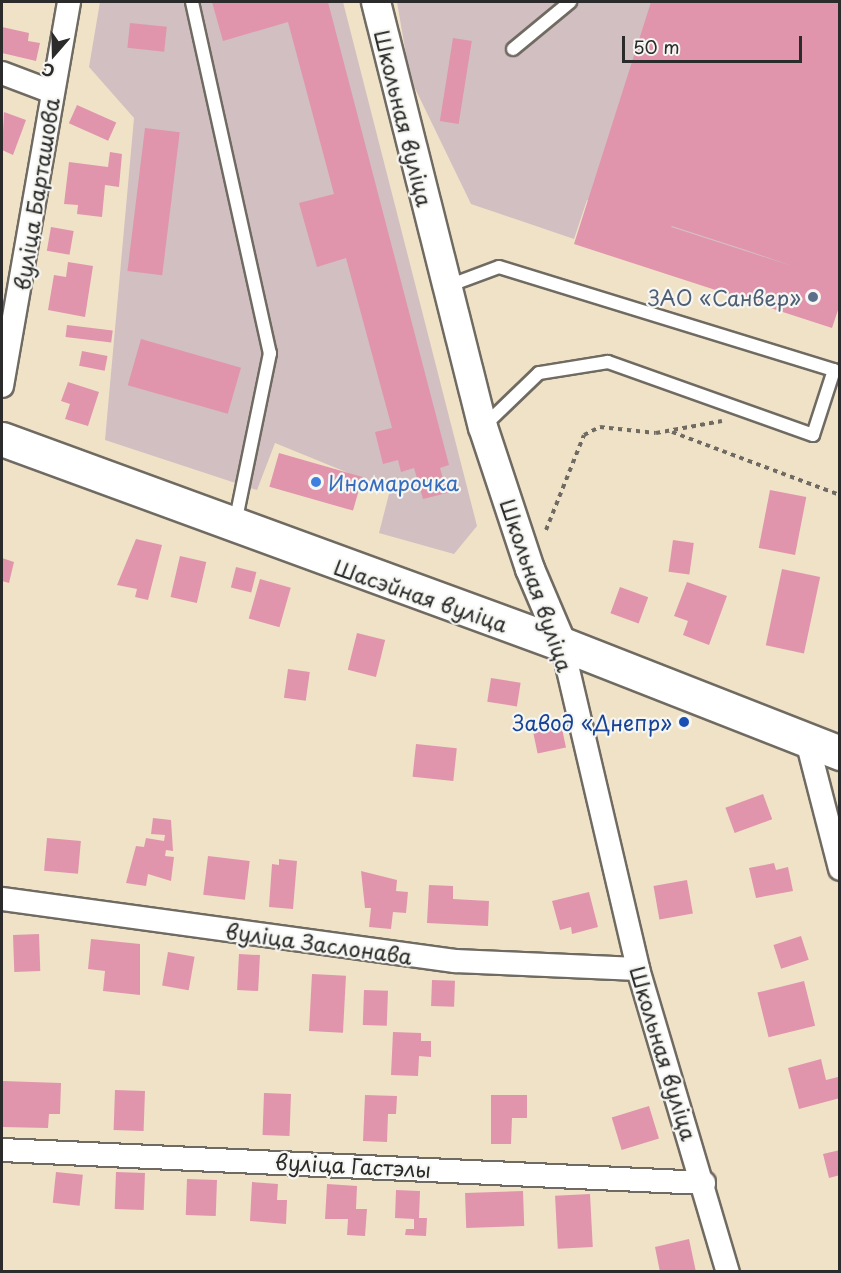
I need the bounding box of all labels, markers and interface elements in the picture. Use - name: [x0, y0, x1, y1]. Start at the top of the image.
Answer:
- north arrow: [24, 24, 84, 84]
- scale bar: [625, 24, 805, 62]
- street label: Школьная вуліца: [370, 27, 438, 209]
- text: 50 m: [633, 33, 680, 60]
- text: С: [38, 58, 58, 84]
- street label: вуліца Барташова: [8, 96, 64, 292]
- place label: ЗАО «Санвер»: [647, 284, 801, 310]
- marker: ЗАО «Санвер»: [806, 290, 820, 304]
- place label: Иномарочка: [328, 469, 459, 495]
- marker: Иномарочка: [309, 475, 323, 489]
- street label: Школьная вуліца: [495, 495, 579, 675]
- street label: Шасэйная вуліца: [331, 553, 511, 637]
- place label: Завод «Днепр»: [513, 709, 672, 735]
- marker: Завод «Днепр»: [677, 715, 691, 729]
- street label: вуліца Заслонава: [224, 917, 414, 969]
- street label: Школьная вуліца: [625, 962, 703, 1144]
- street label: вуліца Гастэлы: [275, 1148, 431, 1182]

